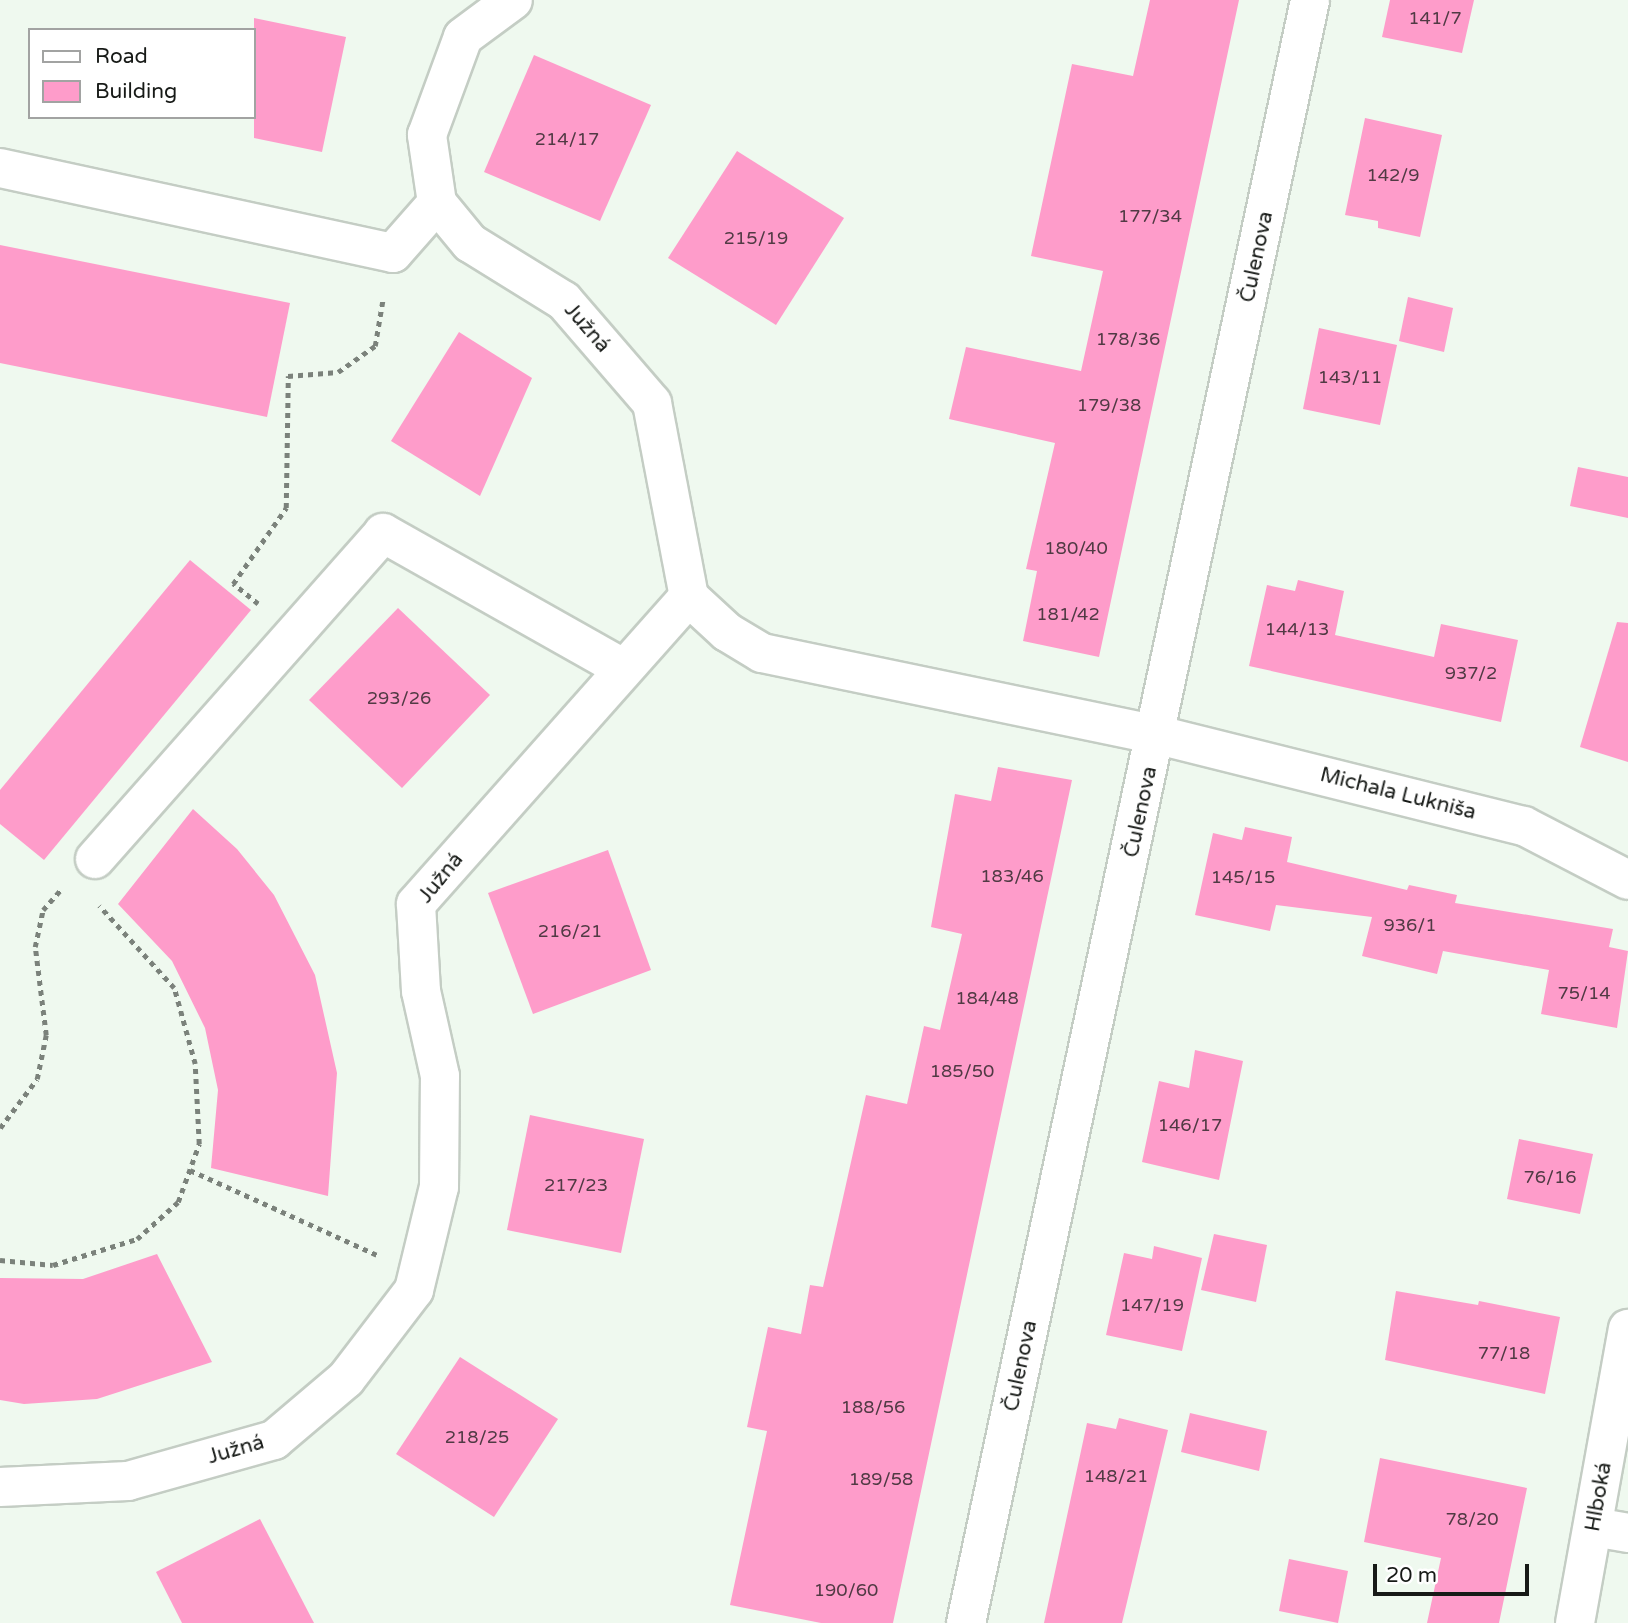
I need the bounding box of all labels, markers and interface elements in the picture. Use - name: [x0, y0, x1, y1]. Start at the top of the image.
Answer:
- house number: 141/7: [1408, 7, 1462, 29]
- legend: [28, 28, 256, 119]
- text: Road: [95, 44, 148, 69]
- text: Building: [95, 79, 177, 104]
- house number: 214/17: [535, 128, 599, 150]
- house number: 142/9: [1366, 164, 1420, 186]
- house number: 177/34: [1118, 205, 1182, 227]
- street label: Čulenova: [1235, 209, 1279, 305]
- house number: 215/19: [724, 227, 788, 249]
- street label: Južná: [559, 298, 615, 358]
- house number: 178/36: [1096, 328, 1160, 350]
- house number: 143/11: [1318, 366, 1382, 388]
- house number: 179/38: [1077, 394, 1141, 416]
- house number: 180/40: [1044, 537, 1108, 559]
- house number: 181/42: [1036, 603, 1100, 625]
- house number: 144/13: [1265, 618, 1329, 640]
- house number: 937/2: [1445, 662, 1497, 684]
- house number: 293/26: [367, 687, 431, 709]
- street label: Michala Lukniša: [1317, 762, 1479, 826]
- street label: Čulenova: [1119, 764, 1163, 860]
- street label: Južná: [413, 848, 469, 908]
- house number: 183/46: [980, 865, 1044, 887]
- house number: 145/15: [1211, 866, 1275, 888]
- house number: 936/1: [1383, 914, 1437, 936]
- house number: 216/21: [538, 920, 602, 942]
- house number: 75/14: [1557, 982, 1611, 1004]
- house number: 184/48: [955, 987, 1019, 1009]
- house number: 185/50: [930, 1060, 994, 1082]
- house number: 146/17: [1158, 1114, 1222, 1136]
- house number: 76/16: [1523, 1166, 1577, 1188]
- house number: 217/23: [544, 1174, 608, 1196]
- house number: 147/19: [1120, 1294, 1184, 1316]
- street label: Čulenova: [999, 1318, 1043, 1414]
- house number: 77/18: [1478, 1342, 1530, 1364]
- house number: 188/56: [841, 1396, 905, 1418]
- house number: 218/25: [445, 1426, 509, 1448]
- street label: Južná: [205, 1430, 267, 1470]
- street label: Hlboká: [1581, 1460, 1617, 1534]
- house number: 148/21: [1084, 1465, 1148, 1487]
- house number: 189/58: [849, 1468, 913, 1490]
- house number: 78/20: [1445, 1508, 1499, 1530]
- scale bar: [1376, 1550, 1532, 1594]
- text: 20 m: [1386, 1563, 1437, 1588]
- house number: 190/60: [814, 1579, 878, 1601]

